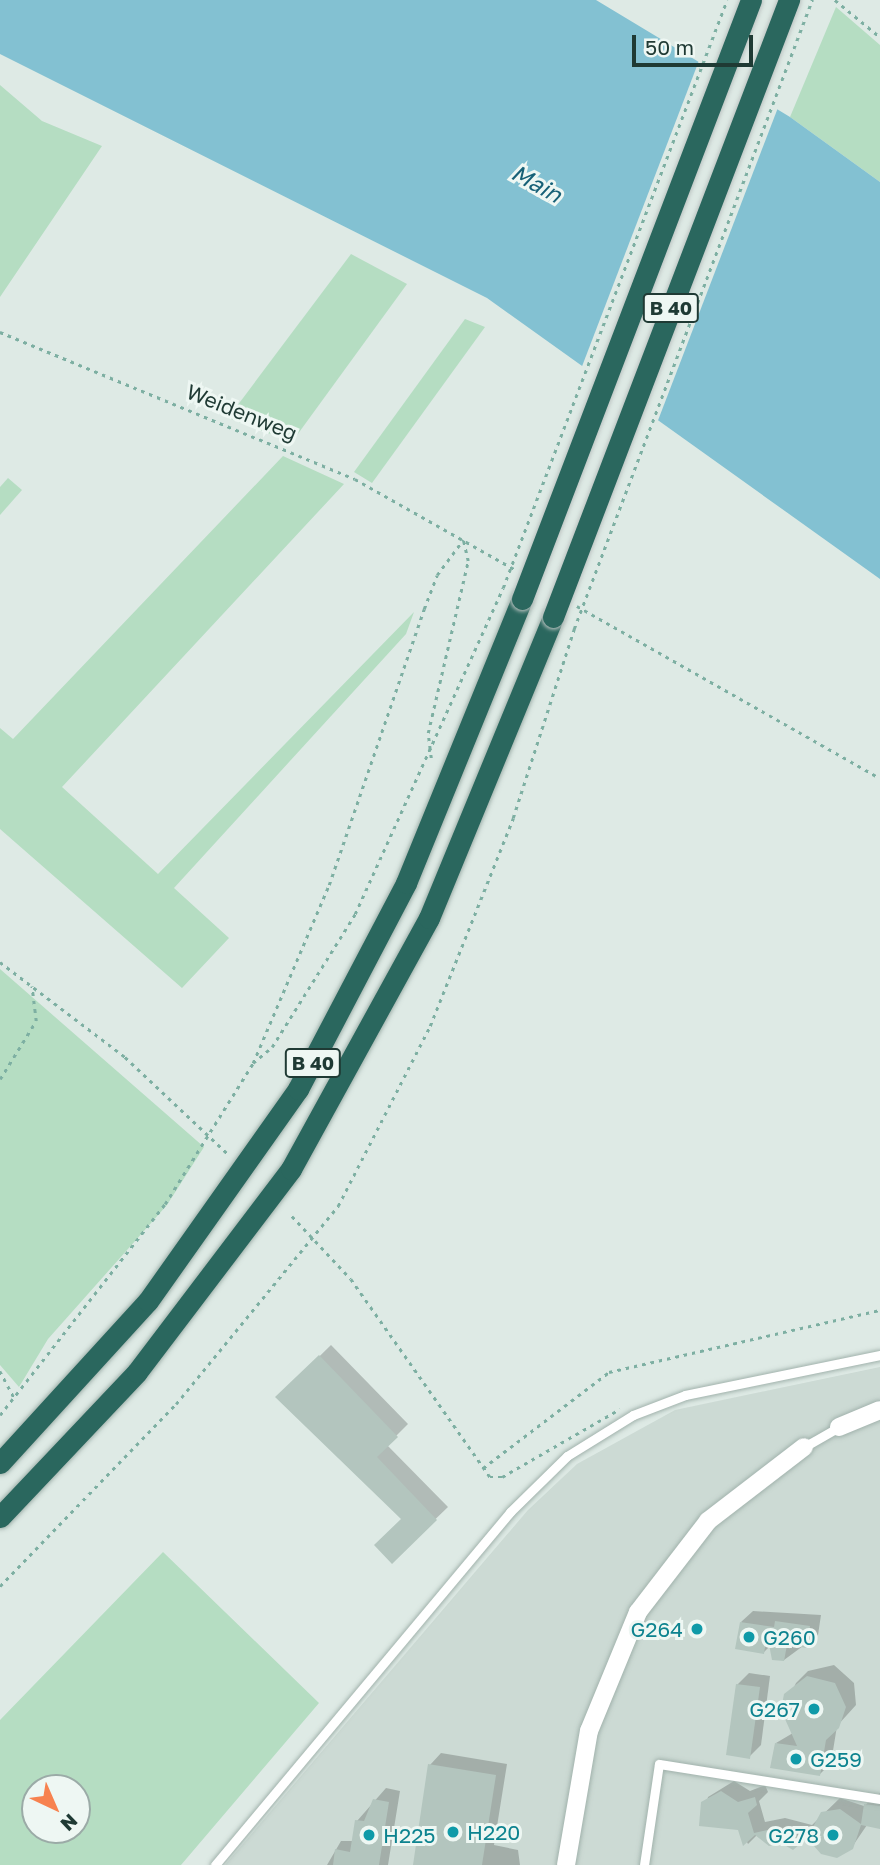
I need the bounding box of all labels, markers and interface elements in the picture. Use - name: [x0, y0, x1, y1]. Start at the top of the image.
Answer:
- scale bar: [635, 21, 756, 65]
- text: 50 m: [645, 34, 694, 60]
- water label: Main: [507, 158, 567, 208]
- road number: B 40: [641, 292, 701, 324]
- street label: Weidenweg: [183, 378, 301, 446]
- road number: B 40: [283, 1048, 343, 1078]
- place label: G264: [631, 1616, 683, 1642]
- marker: G264: [689, 1621, 705, 1637]
- place label: G260: [763, 1624, 816, 1650]
- marker: G260: [741, 1629, 757, 1645]
- place label: G267: [749, 1696, 800, 1722]
- marker: G267: [806, 1701, 822, 1717]
- place label: G259: [810, 1746, 862, 1772]
- marker: G259: [788, 1751, 804, 1767]
- north arrow: [21, 1774, 91, 1844]
- text: N: [56, 1810, 83, 1836]
- place label: H220: [467, 1819, 520, 1845]
- place label: H225: [383, 1822, 435, 1848]
- place label: G278: [768, 1822, 819, 1848]
- marker: H220: [445, 1824, 461, 1840]
- marker: H225: [361, 1827, 377, 1843]
- marker: G278: [825, 1827, 841, 1843]

